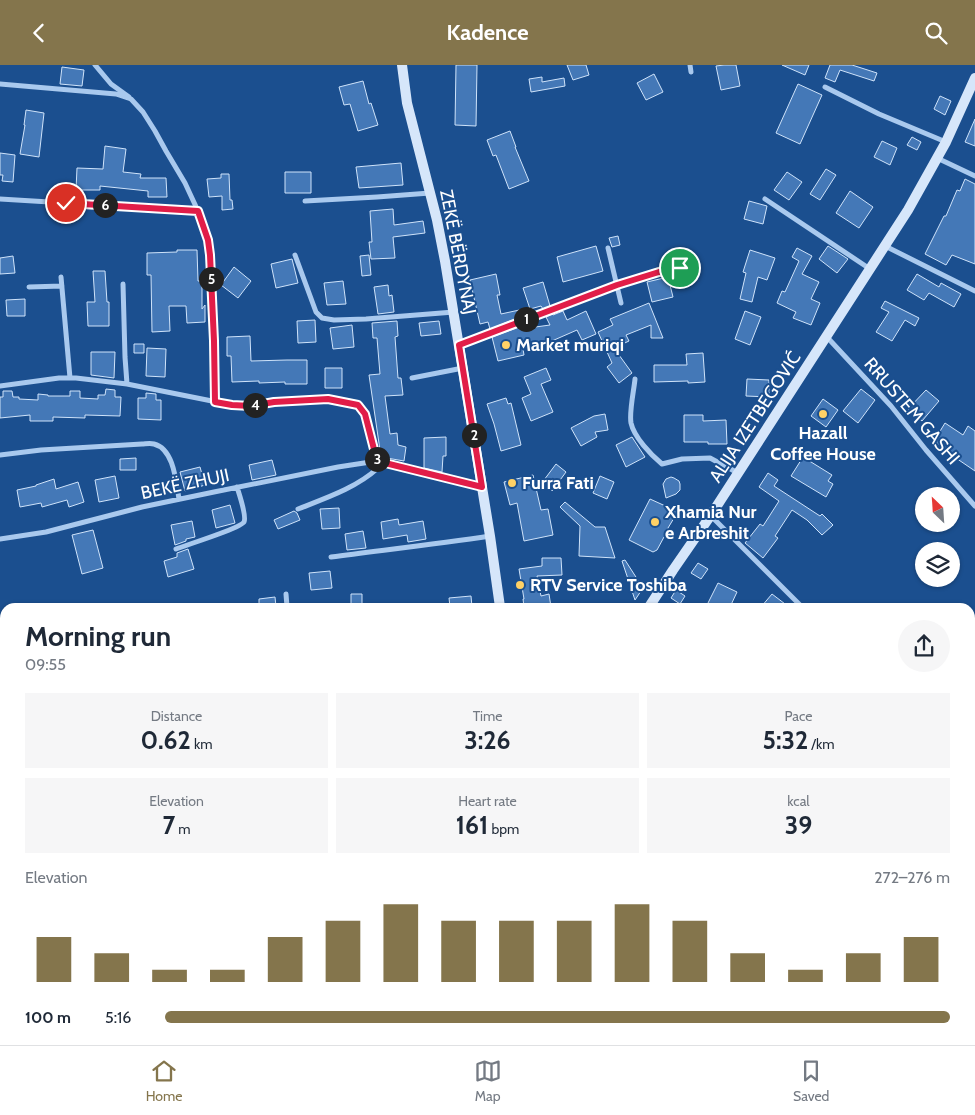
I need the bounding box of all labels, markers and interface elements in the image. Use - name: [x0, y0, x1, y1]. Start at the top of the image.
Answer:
- icon: back: [25, 19, 53, 47]
- text: Kadence: [447, 19, 528, 46]
- icon: search: [922, 19, 950, 47]
- pin: [45, 182, 87, 224]
- street label: ZEKË BËRDYNAJ: [435, 188, 481, 316]
- icon: check: [52, 189, 80, 217]
- pin: 6: [92, 193, 118, 217]
- text: 6: [102, 196, 109, 214]
- pin: [659, 247, 701, 289]
- icon: arrive: [666, 254, 694, 282]
- pin: 5: [198, 267, 224, 291]
- text: 5: [208, 270, 215, 288]
- pin: 1: [514, 307, 538, 331]
- text: 1: [524, 310, 529, 328]
- place label: Market muriqi: [516, 334, 624, 356]
- marker: Market muriqi: [500, 339, 512, 351]
- street label: ALIJA IZETBEGOVIĆ: [705, 348, 805, 486]
- street label: RRUSTEM GASHI: [860, 353, 964, 469]
- pin: 4: [242, 393, 268, 417]
- text: 4: [251, 396, 260, 414]
- marker: Hazall Coffee House: [817, 408, 829, 420]
- place label: Hazall Coffee House: [770, 422, 876, 465]
- pin: 2: [462, 423, 486, 447]
- text: 2: [471, 426, 478, 444]
- pin: 3: [364, 447, 390, 471]
- text: 3: [374, 450, 381, 468]
- street label: BEKË ZHUJI: [139, 464, 231, 504]
- place label: Furra Fati: [522, 472, 594, 494]
- marker: Furra Fati: [506, 477, 518, 489]
- north arrow: [915, 487, 960, 533]
- map controls: [915, 487, 960, 587]
- place label: Xhamia Nur e Arbreshit: [664, 501, 757, 544]
- marker: Xhamia Nur e Arbreshit: [649, 516, 661, 528]
- button: layers: [915, 542, 960, 587]
- place label: RTV Service Toshiba: [530, 574, 687, 596]
- marker: RTV Service Toshiba: [514, 579, 526, 591]
- text: Morning run: [25, 619, 171, 653]
- button: share: [898, 620, 950, 672]
- text: 09:55: [25, 655, 66, 674]
- text: Distance: [151, 707, 202, 725]
- text: Time: [473, 707, 502, 725]
- text: Pace: [785, 707, 812, 725]
- text: 0.62: [141, 725, 191, 755]
- text: 3:26: [464, 725, 511, 755]
- text: 5:32: [763, 725, 808, 755]
- text: km: [191, 735, 212, 753]
- text: /km: [808, 735, 834, 753]
- text: Elevation: [149, 792, 204, 810]
- text: Heart rate: [458, 792, 517, 810]
- text: kcal: [787, 792, 810, 810]
- text: 7: [162, 810, 175, 840]
- text: 161: [456, 810, 488, 840]
- text: 39: [785, 810, 812, 840]
- text: m: [175, 820, 191, 838]
- text: bpm: [488, 820, 519, 838]
- text: Elevation: [25, 868, 88, 887]
- text: 272–276 m: [874, 868, 950, 887]
- text: 100 m: [25, 1008, 71, 1027]
- text: 5:16: [105, 1008, 131, 1027]
- tab: Home: [146, 1057, 182, 1105]
- tab: Map: [474, 1057, 502, 1105]
- tab: Saved: [793, 1057, 829, 1105]

